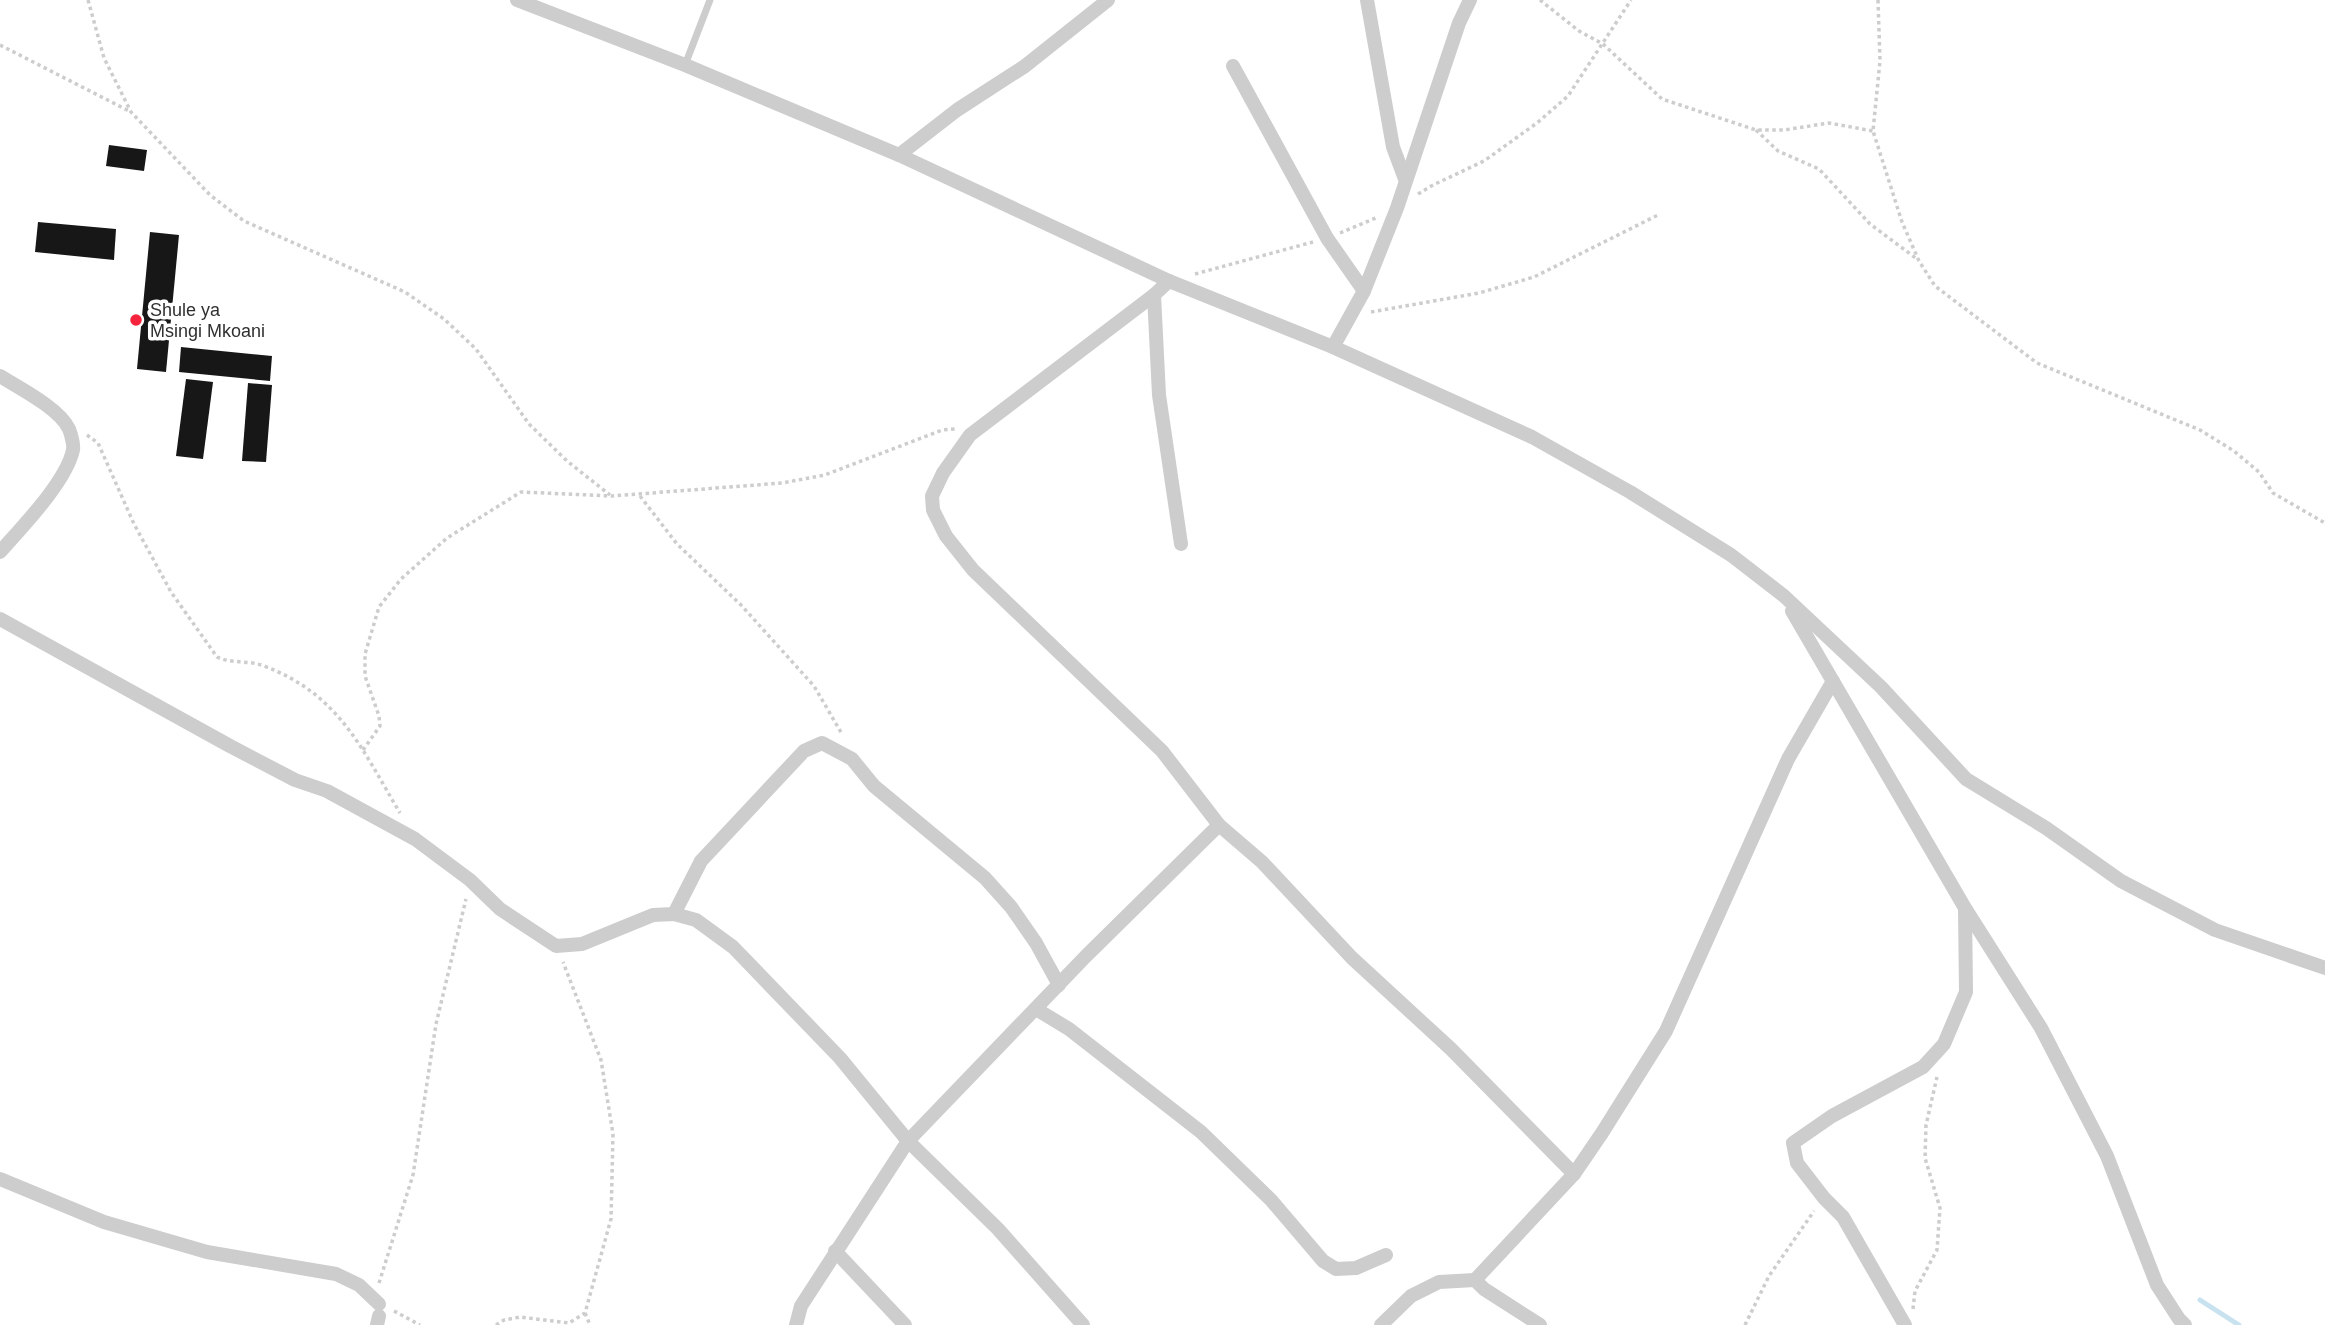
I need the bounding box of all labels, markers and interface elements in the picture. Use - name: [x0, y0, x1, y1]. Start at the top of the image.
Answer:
- place label: Shule ya Msingi Mkoani: [150, 300, 265, 341]
- marker: Shule ya Msingi Mkoani: [128, 312, 144, 328]

